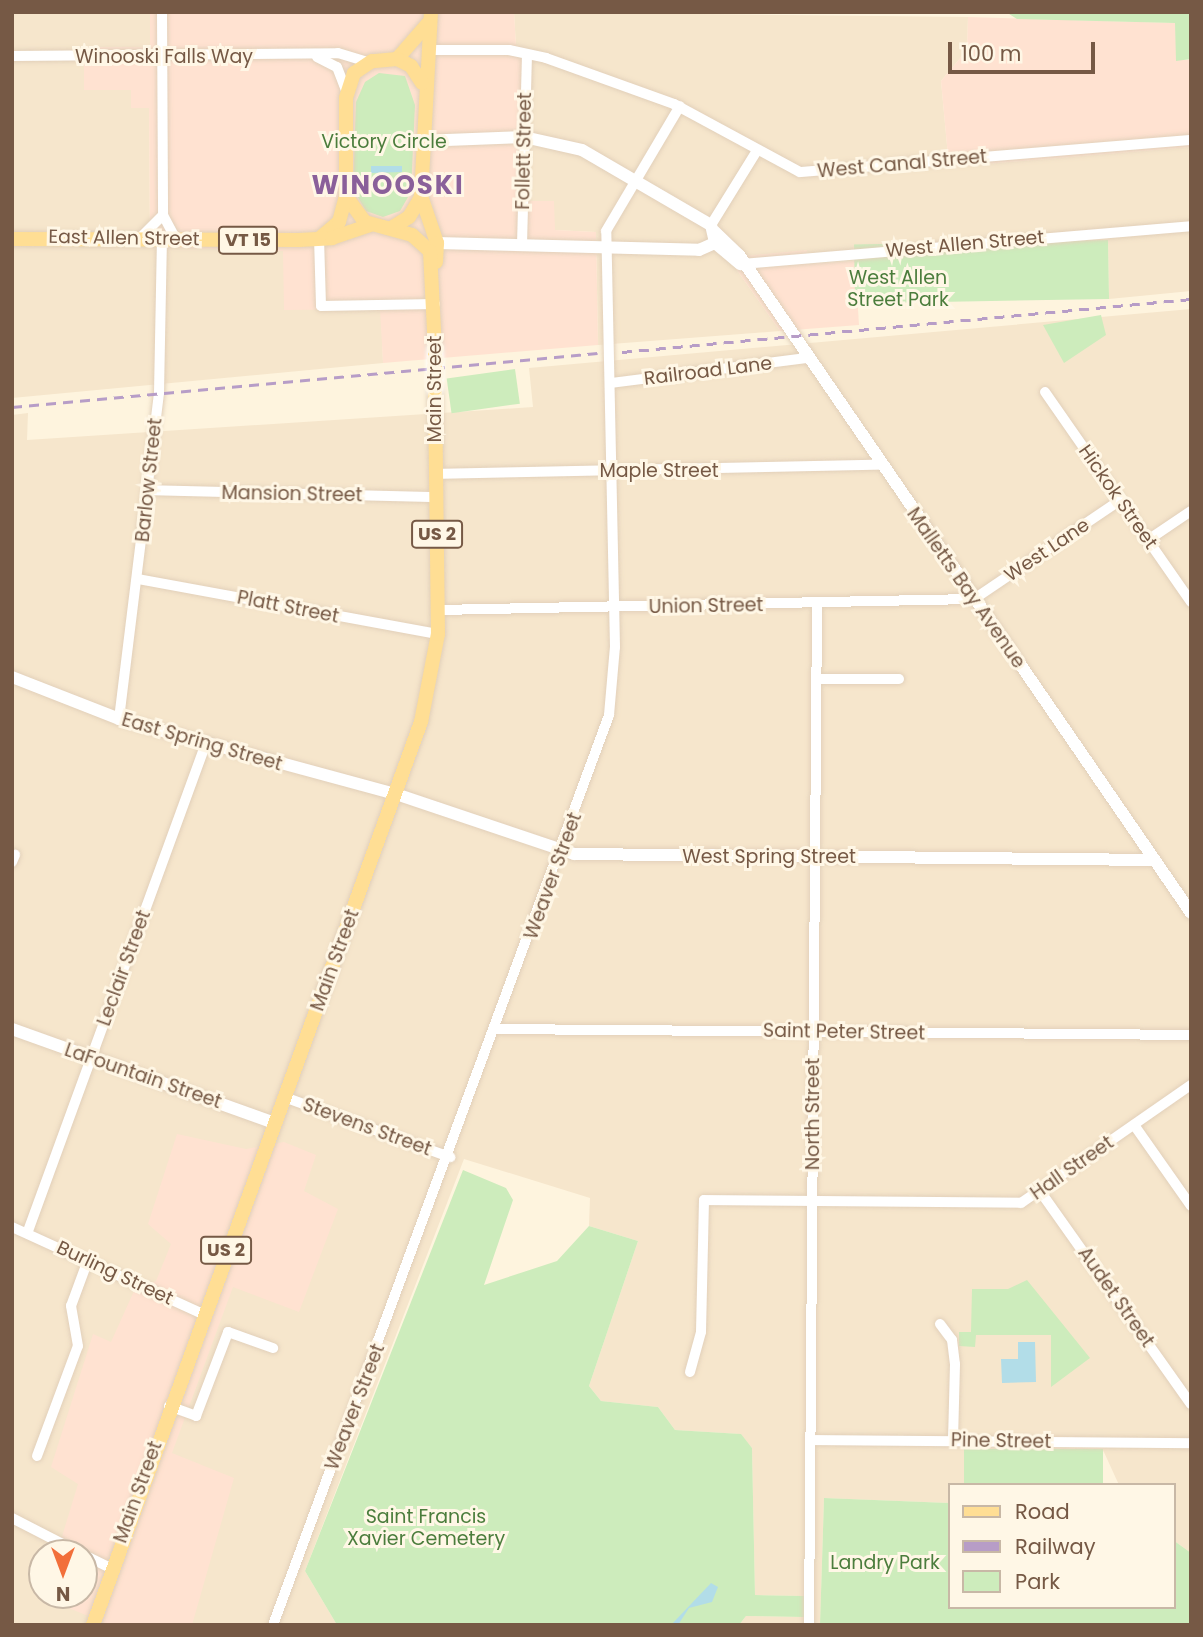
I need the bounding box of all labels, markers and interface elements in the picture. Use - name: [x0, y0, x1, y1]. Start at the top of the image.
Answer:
- scale bar: [951, 28, 1098, 72]
- text: 100 m: [961, 39, 1021, 68]
- street label: Winooski Falls Way: [75, 46, 253, 68]
- street label: Follett Street: [512, 92, 536, 210]
- park label: Victory Circle: [321, 131, 447, 153]
- street label: West Canal Street: [816, 145, 988, 183]
- district label: WINOOSKI: [312, 170, 464, 202]
- street label: East Allen Street: [48, 225, 200, 251]
- road number: VT 15: [216, 226, 280, 254]
- street label: West Allen Street: [885, 226, 1045, 262]
- park label: West Allen Street Park: [847, 267, 949, 311]
- street label: Main Street: [424, 336, 446, 442]
- street label: Railroad Lane: [643, 352, 773, 390]
- street label: Barlow Street: [131, 417, 167, 543]
- street label: Hickok Street: [1074, 441, 1162, 553]
- street label: Maple Street: [599, 460, 719, 482]
- street label: Mansion Street: [221, 481, 363, 507]
- street label: Malletts Bay Avenue: [902, 503, 1030, 673]
- street label: West Lane: [1000, 513, 1094, 587]
- road number: US 2: [411, 520, 463, 548]
- street label: Platt Street: [235, 586, 341, 628]
- street label: Union Street: [648, 594, 764, 618]
- street label: East Spring Street: [119, 708, 285, 776]
- street label: Weaver Street: [519, 809, 587, 943]
- street label: West Spring Street: [682, 846, 856, 868]
- street label: Main Street: [306, 906, 364, 1014]
- street label: Leclair Street: [93, 907, 155, 1029]
- street label: Saint Peter Street: [763, 1019, 925, 1045]
- street label: LaFountain Street: [62, 1038, 224, 1114]
- street label: North Street: [802, 1058, 824, 1170]
- street label: Stevens Street: [300, 1093, 434, 1161]
- street label: Hall Street: [1026, 1131, 1118, 1205]
- street label: Burling Street: [53, 1236, 177, 1310]
- road number: US 2: [200, 1236, 252, 1265]
- street label: Audet Street: [1073, 1242, 1159, 1352]
- street label: Weaver Street: [320, 1341, 390, 1473]
- street label: Pine Street: [951, 1429, 1051, 1453]
- street label: Main Street: [109, 1438, 167, 1546]
- legend: [948, 1483, 1175, 1609]
- text: Road: [1015, 1497, 1070, 1526]
- park label: Saint Francis Xavier Cemetery: [347, 1506, 505, 1550]
- text: Railway: [1015, 1532, 1096, 1561]
- north arrow: [28, 1539, 98, 1609]
- park label: Landry Park: [830, 1552, 940, 1574]
- text: Park: [1015, 1567, 1060, 1596]
- text: N: [56, 1580, 70, 1607]

